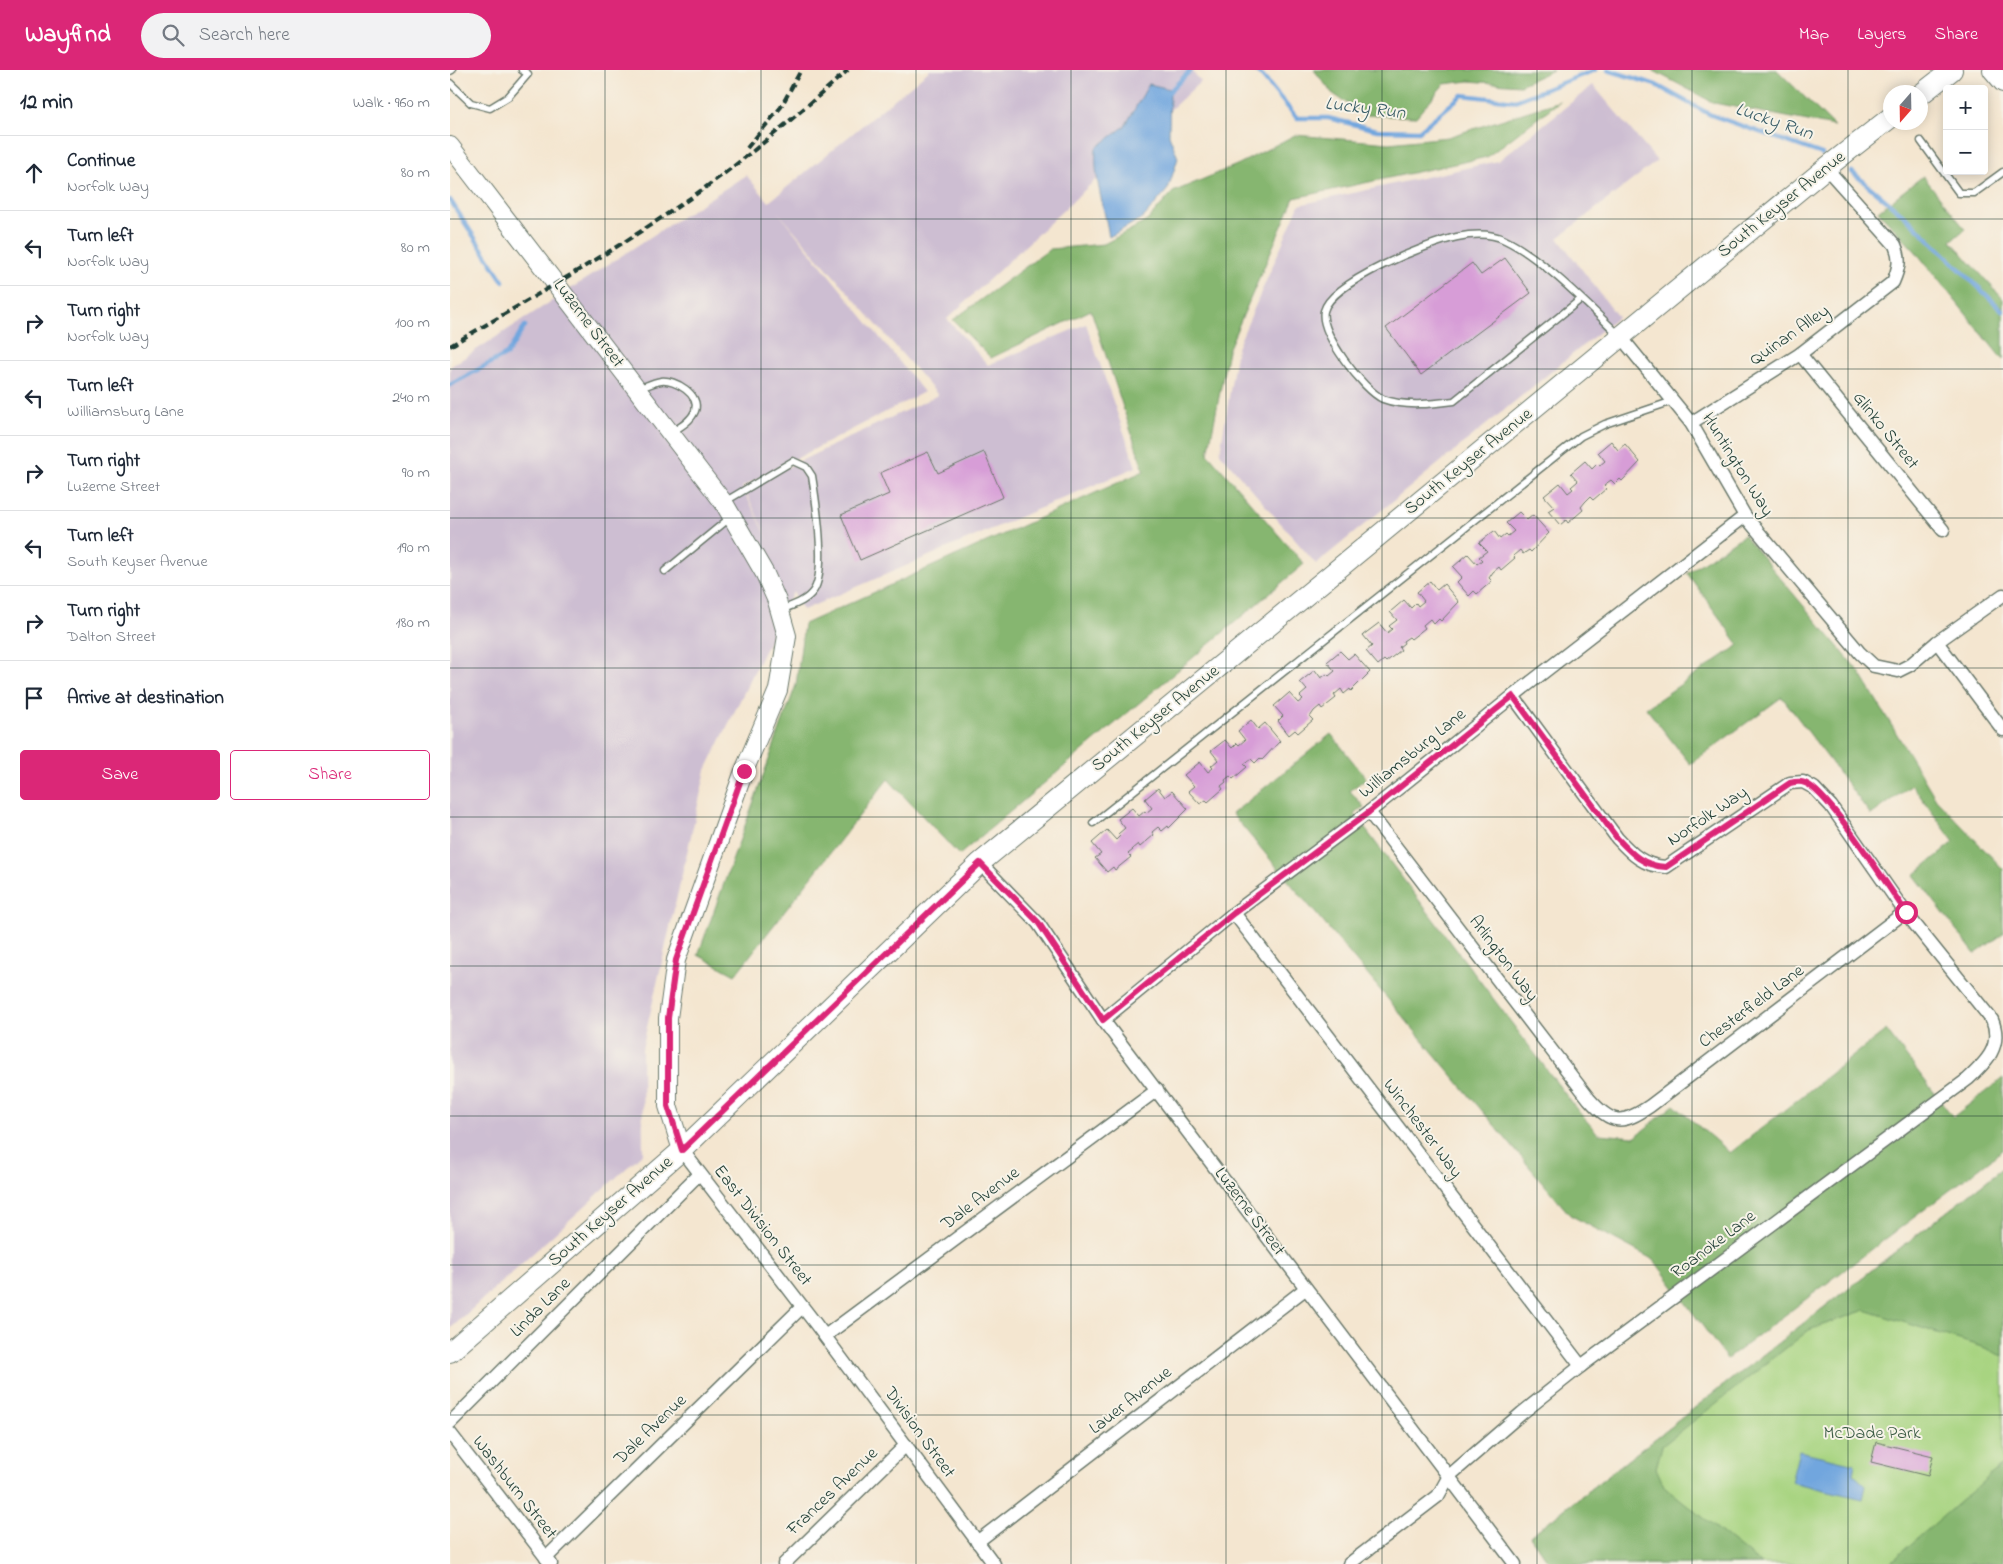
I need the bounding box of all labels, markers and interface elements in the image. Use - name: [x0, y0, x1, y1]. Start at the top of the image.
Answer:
- search box: [141, 13, 491, 58]
- text: Wayfind: [25, 18, 111, 53]
- icon: search: [159, 21, 187, 49]
- text: Search here: [199, 22, 290, 49]
- text: Map: [1799, 22, 1829, 48]
- text: Layers: [1857, 22, 1907, 48]
- text: Share: [1935, 22, 1978, 48]
- north arrow: [1883, 85, 1928, 130]
- map controls: [1943, 85, 1988, 175]
- button: +: [1943, 85, 1988, 130]
- text: 12 min: [20, 88, 73, 118]
- text: Walk · 960 m: [353, 91, 430, 115]
- water label: Lucky Run: [1323, 91, 1407, 127]
- water label: Lucky Run: [1731, 96, 1817, 148]
- button: −: [1943, 130, 1988, 175]
- street label: South Keyser Avenue: [1712, 145, 1852, 265]
- text: Continue: [67, 148, 135, 175]
- icon: ahead: [20, 159, 48, 187]
- text: 80 m: [401, 161, 430, 185]
- text: Norfolk Way: [67, 175, 149, 199]
- text: Turn left: [67, 223, 134, 250]
- icon: left: [20, 234, 48, 262]
- text: 80 m: [401, 236, 430, 260]
- text: Norfolk Way: [67, 250, 149, 274]
- street label: Luzerne Street: [546, 274, 630, 374]
- text: Turn right: [67, 298, 140, 325]
- street label: Quinan Alley: [1745, 299, 1835, 373]
- icon: right: [20, 309, 48, 337]
- text: 100 m: [395, 311, 430, 335]
- text: Norfolk Way: [67, 325, 149, 349]
- text: Turn left: [67, 373, 134, 400]
- icon: left: [20, 384, 48, 412]
- text: 240 m: [392, 386, 430, 410]
- street label: Glinko Street: [1845, 386, 1925, 476]
- text: Williamsburg Lane: [67, 400, 184, 424]
- street label: South Keyser Avenue: [1399, 402, 1539, 522]
- street label: Huntington Way: [1694, 408, 1779, 523]
- text: Turn right: [67, 448, 140, 475]
- icon: right: [20, 459, 48, 487]
- text: 90 m: [402, 461, 430, 485]
- text: Luzerne Street: [67, 475, 160, 499]
- text: Turn left: [67, 523, 134, 550]
- icon: left: [20, 534, 48, 562]
- text: 190 m: [397, 536, 430, 560]
- text: South Keyser Avenue: [67, 550, 208, 574]
- text: Turn right: [67, 598, 140, 625]
- icon: right: [20, 609, 48, 637]
- text: 180 m: [396, 611, 430, 635]
- text: Dalton Street: [67, 625, 156, 649]
- street label: South Keyser Avenue: [1086, 659, 1226, 779]
- icon: arrive: [20, 684, 48, 712]
- text: Arrive at destination: [67, 685, 224, 712]
- street label: Williamsburg Lane: [1354, 702, 1474, 806]
- button: Save: [20, 750, 220, 800]
- button: Share: [230, 750, 430, 800]
- route end: [733, 760, 756, 783]
- street label: Norfolk Way: [1662, 780, 1754, 854]
- route start: [1895, 901, 1918, 924]
- street label: Arlington Way: [1461, 910, 1544, 1008]
- street label: Chesterfield Lane: [1694, 958, 1811, 1055]
- street label: Winchester Way: [1376, 1074, 1468, 1184]
- street label: South Keyser Avenue: [543, 1150, 680, 1274]
- street label: East Division Street: [706, 1160, 818, 1292]
- street label: Dale Avenue: [936, 1160, 1026, 1238]
- street label: Luzerne Street: [1207, 1162, 1291, 1262]
- street label: Roanoke Lane: [1666, 1204, 1763, 1286]
- street label: Linda Lane: [505, 1271, 578, 1344]
- street label: Lauer Avenue: [1084, 1360, 1179, 1442]
- street label: Division Street: [876, 1381, 961, 1484]
- street label: Dale Avenue: [608, 1388, 694, 1472]
- park label: McDade Park: [1823, 1421, 1921, 1447]
- street label: Washburn Street: [465, 1431, 563, 1545]
- street label: Frances Avenue: [781, 1441, 885, 1543]

